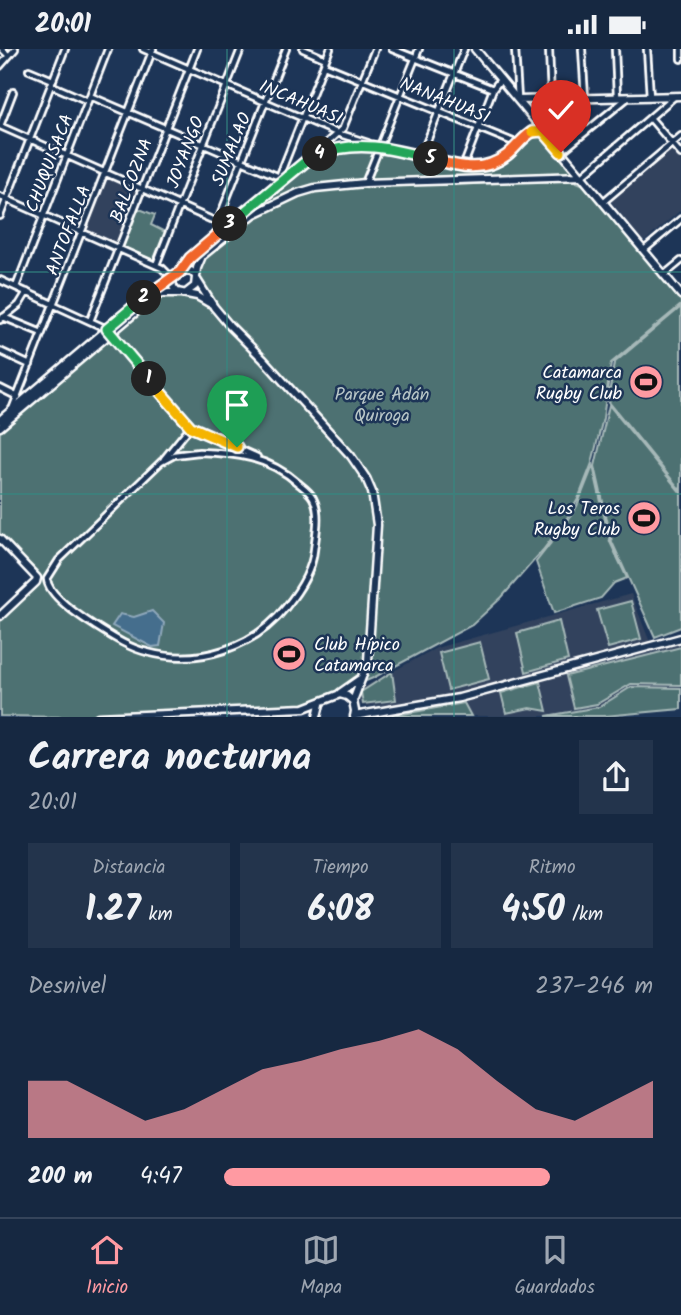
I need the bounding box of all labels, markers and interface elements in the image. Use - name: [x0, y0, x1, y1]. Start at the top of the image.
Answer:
- text: 20:01: [35, 4, 91, 46]
- street label: NANAHUASI: [395, 70, 494, 133]
- street label: INCAHUASI: [254, 73, 347, 134]
- pin: [531, 80, 591, 152]
- icon: check: [542, 91, 580, 129]
- street label: SUMALAO: [204, 108, 260, 191]
- street label: CHUQUISACA: [18, 110, 83, 217]
- street label: JOYANGO: [159, 112, 213, 193]
- street label: BALCOZNA: [103, 134, 162, 227]
- pin: 4: [302, 137, 338, 171]
- text: 4: [314, 138, 325, 168]
- pin: 5: [414, 141, 448, 177]
- text: 5: [426, 143, 435, 173]
- street label: ANTOFALLA: [39, 181, 100, 280]
- pin: 3: [212, 207, 247, 241]
- text: 3: [224, 208, 235, 238]
- pin: 2: [127, 281, 162, 315]
- text: 2: [138, 282, 149, 312]
- place label: Catamarca Rugby Club: [536, 359, 623, 409]
- pin: 1: [132, 361, 166, 397]
- text: 1: [146, 363, 151, 393]
- sports icon: Catamarca Rugby Club: [627, 363, 665, 401]
- pin: [207, 375, 267, 447]
- park label: Parque Adán Quiroga: [335, 381, 429, 431]
- icon: arrive: [218, 386, 256, 424]
- place label: Los Teros Rugby Club: [534, 495, 621, 545]
- sports icon: Los Teros Rugby Club: [625, 499, 663, 537]
- place label: Club Hípico Catamarca: [314, 631, 400, 681]
- sports icon: Club Hípico Catamarca: [270, 635, 308, 673]
- text: Carrera nocturna: [28, 729, 311, 789]
- button: share: [579, 740, 653, 814]
- text: 20:01: [28, 785, 77, 821]
- text: Distancia: [92, 853, 165, 883]
- text: Tiempo: [312, 853, 369, 883]
- text: Ritmo: [529, 853, 576, 883]
- text: 1.27: [85, 883, 141, 939]
- text: 6:08: [307, 883, 374, 939]
- text: 4:50: [501, 883, 565, 939]
- text: km: [141, 900, 173, 930]
- text: /km: [565, 900, 603, 930]
- text: Desnivel: [28, 969, 106, 1005]
- text: 237–246 m: [536, 969, 653, 1005]
- text: 200 m: [28, 1159, 93, 1195]
- text: 4:47: [140, 1159, 182, 1195]
- tab: Inicio: [86, 1231, 128, 1303]
- tab: Mapa: [300, 1231, 342, 1303]
- tab: Guardados: [514, 1231, 595, 1303]

